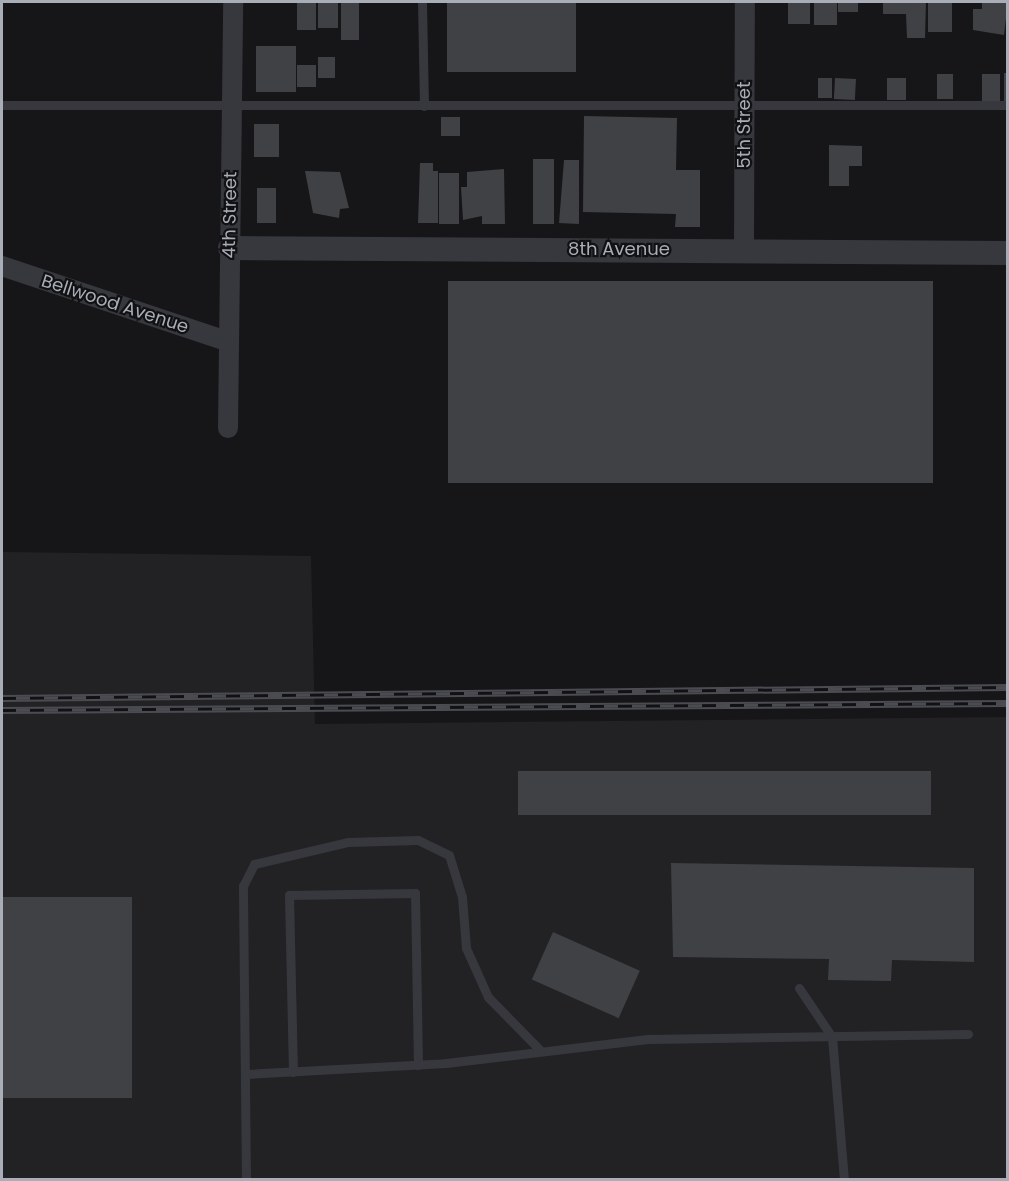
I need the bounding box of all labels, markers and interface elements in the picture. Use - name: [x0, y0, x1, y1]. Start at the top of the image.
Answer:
- street label: 5th Street: [733, 82, 755, 168]
- street label: 4th Street: [218, 171, 242, 259]
- street label: 8th Avenue: [568, 238, 670, 260]
- street label: Bellwood Avenue: [39, 270, 191, 338]

